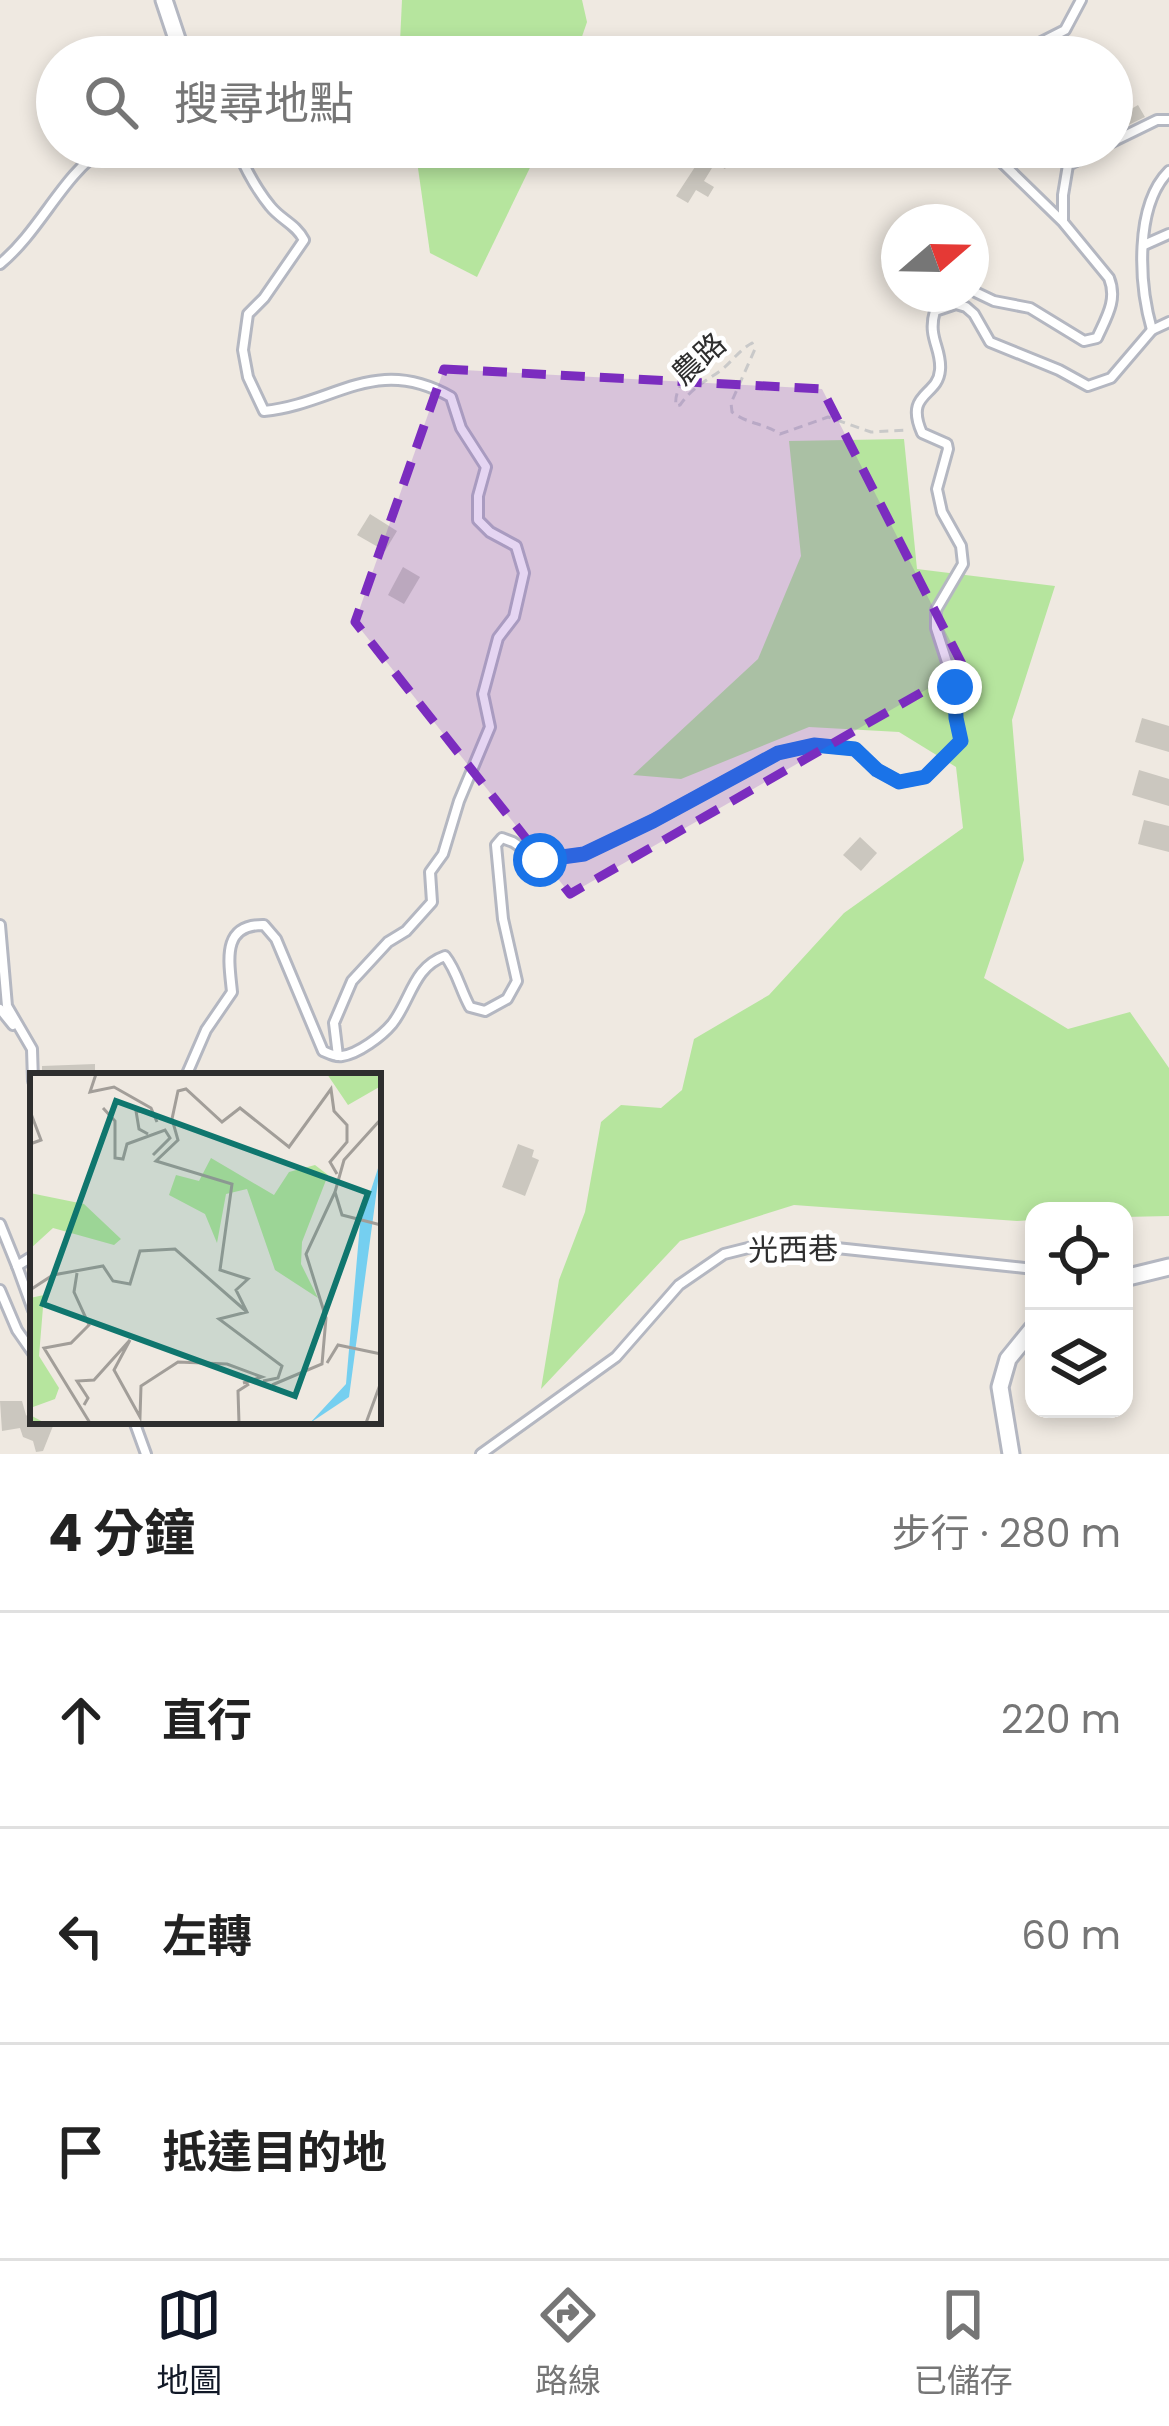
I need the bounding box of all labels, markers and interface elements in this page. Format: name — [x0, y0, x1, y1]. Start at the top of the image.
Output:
search box — [36, 36, 1133, 168]
icon: search — [78, 69, 144, 135]
text: 搜尋地點 — [174, 72, 354, 135]
north arrow — [881, 204, 989, 312]
street label: 農路 — [662, 323, 735, 395]
route end — [928, 660, 982, 714]
route start — [513, 833, 567, 887]
inset map — [30, 1073, 381, 1424]
map controls — [1025, 1202, 1133, 1418]
button: locate — [1025, 1202, 1133, 1310]
street label: 光西巷 — [748, 1227, 838, 1272]
button: layers — [1025, 1310, 1133, 1418]
text: 4 分鐘 — [48, 1497, 195, 1569]
text: 步行 · 280 m — [892, 1506, 1121, 1561]
icon: ahead — [48, 1687, 114, 1753]
text: 直行 — [162, 1689, 252, 1752]
text: 220 m — [1001, 1692, 1121, 1747]
icon: left — [48, 1903, 114, 1969]
text: 左轉 — [162, 1905, 252, 1968]
text: 60 m — [1021, 1908, 1121, 1963]
icon: arrive — [48, 2119, 114, 2185]
text: 抵達目的地 — [162, 2121, 387, 2184]
tab: 地圖 — [156, 2282, 222, 2406]
tab: 路線 — [535, 2282, 601, 2406]
tab: 已儲存 — [914, 2282, 1013, 2406]

